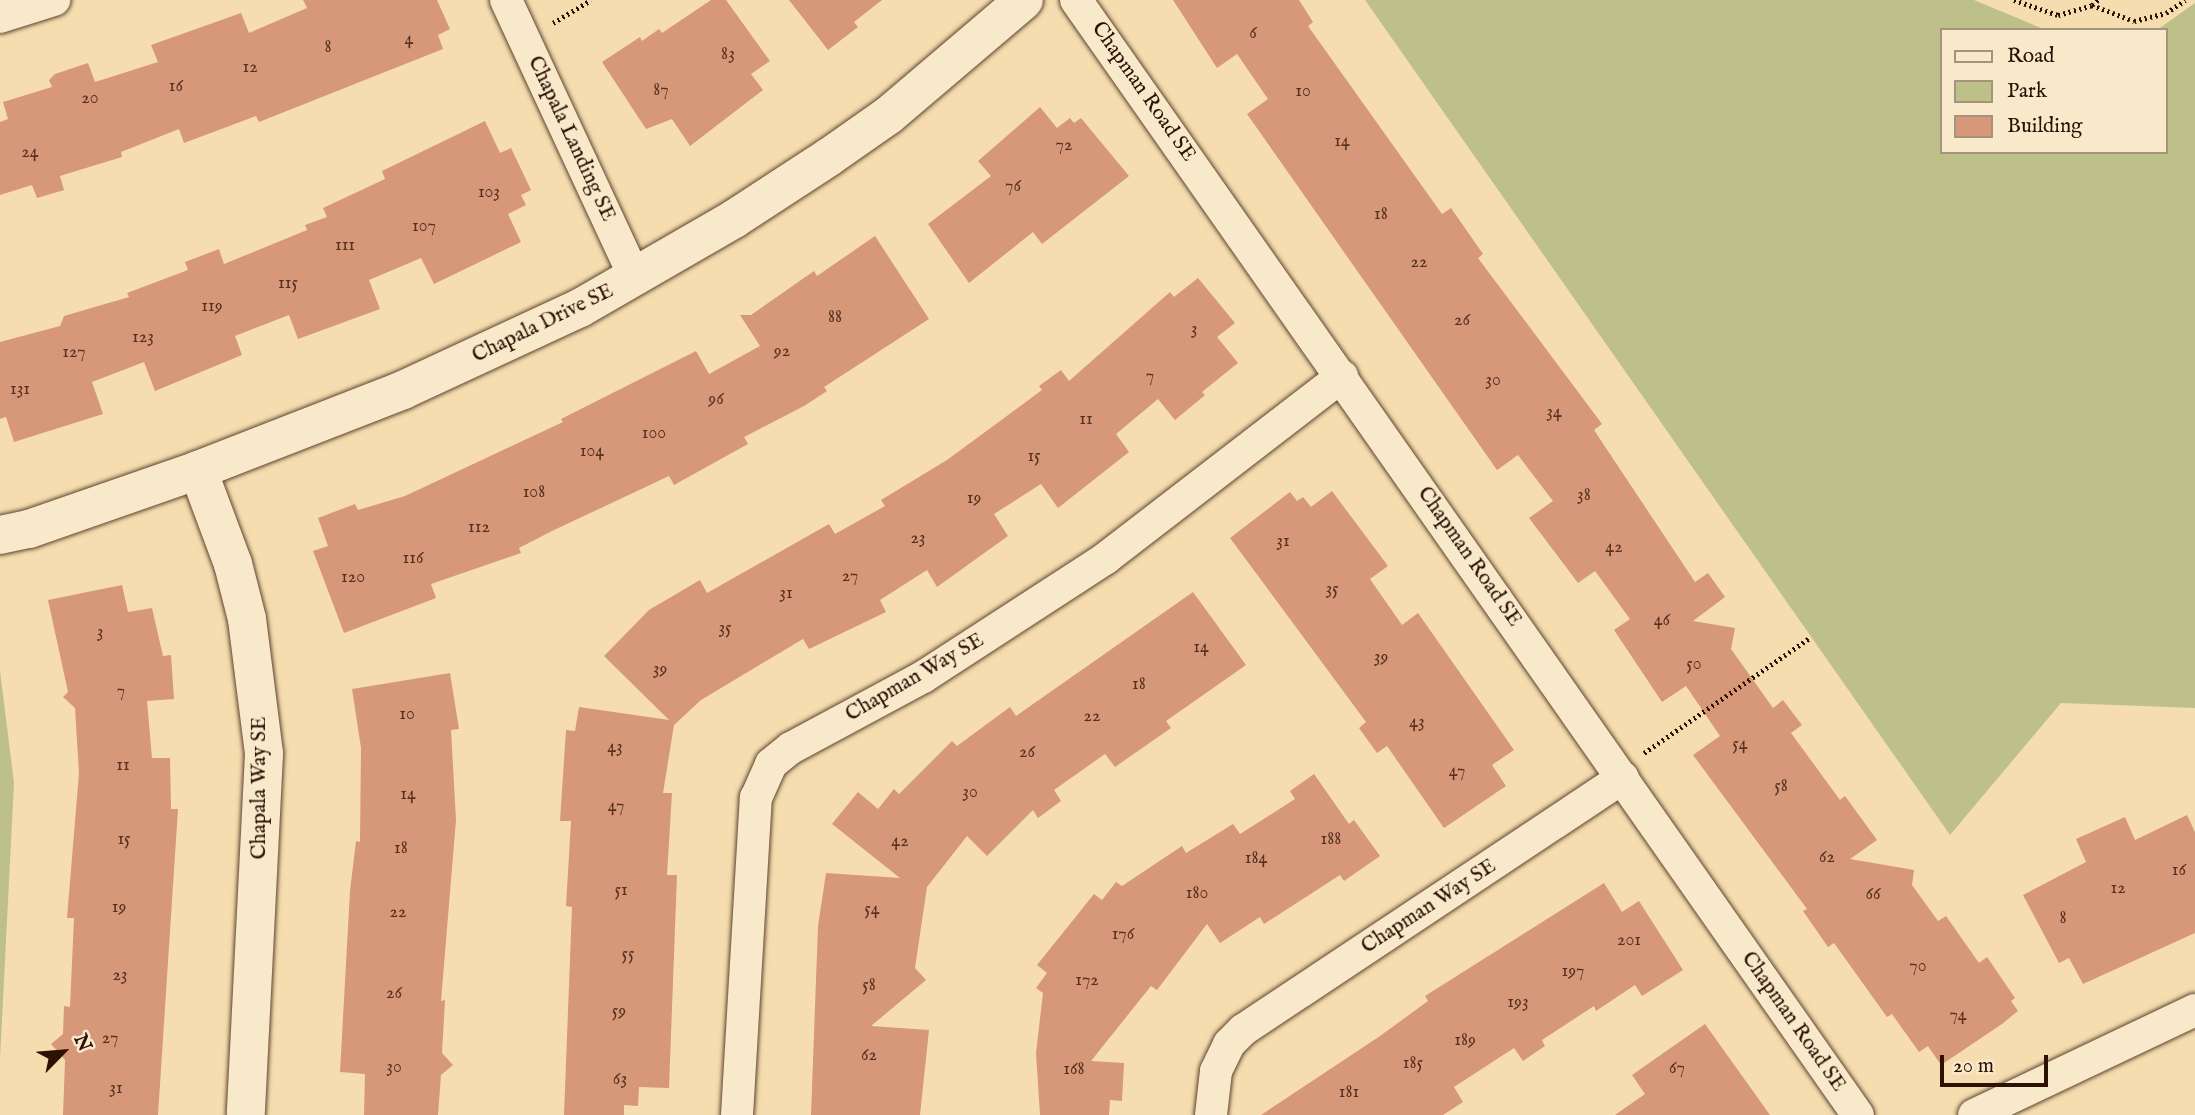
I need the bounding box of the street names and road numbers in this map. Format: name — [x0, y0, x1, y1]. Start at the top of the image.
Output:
street label: Chapman Road SE — [1085, 17, 1201, 167]
street label: Chapala Landing SE — [522, 52, 620, 226]
street label: Chapala Drive SE — [468, 279, 618, 369]
street label: Chapman Road SE — [1411, 482, 1527, 632]
street label: Chapman Way SE — [841, 628, 989, 728]
street label: Chapala Way SE — [247, 717, 273, 859]
street label: Chapman Way SE — [1357, 854, 1501, 960]
street label: Chapman Road SE — [1735, 947, 1851, 1097]

